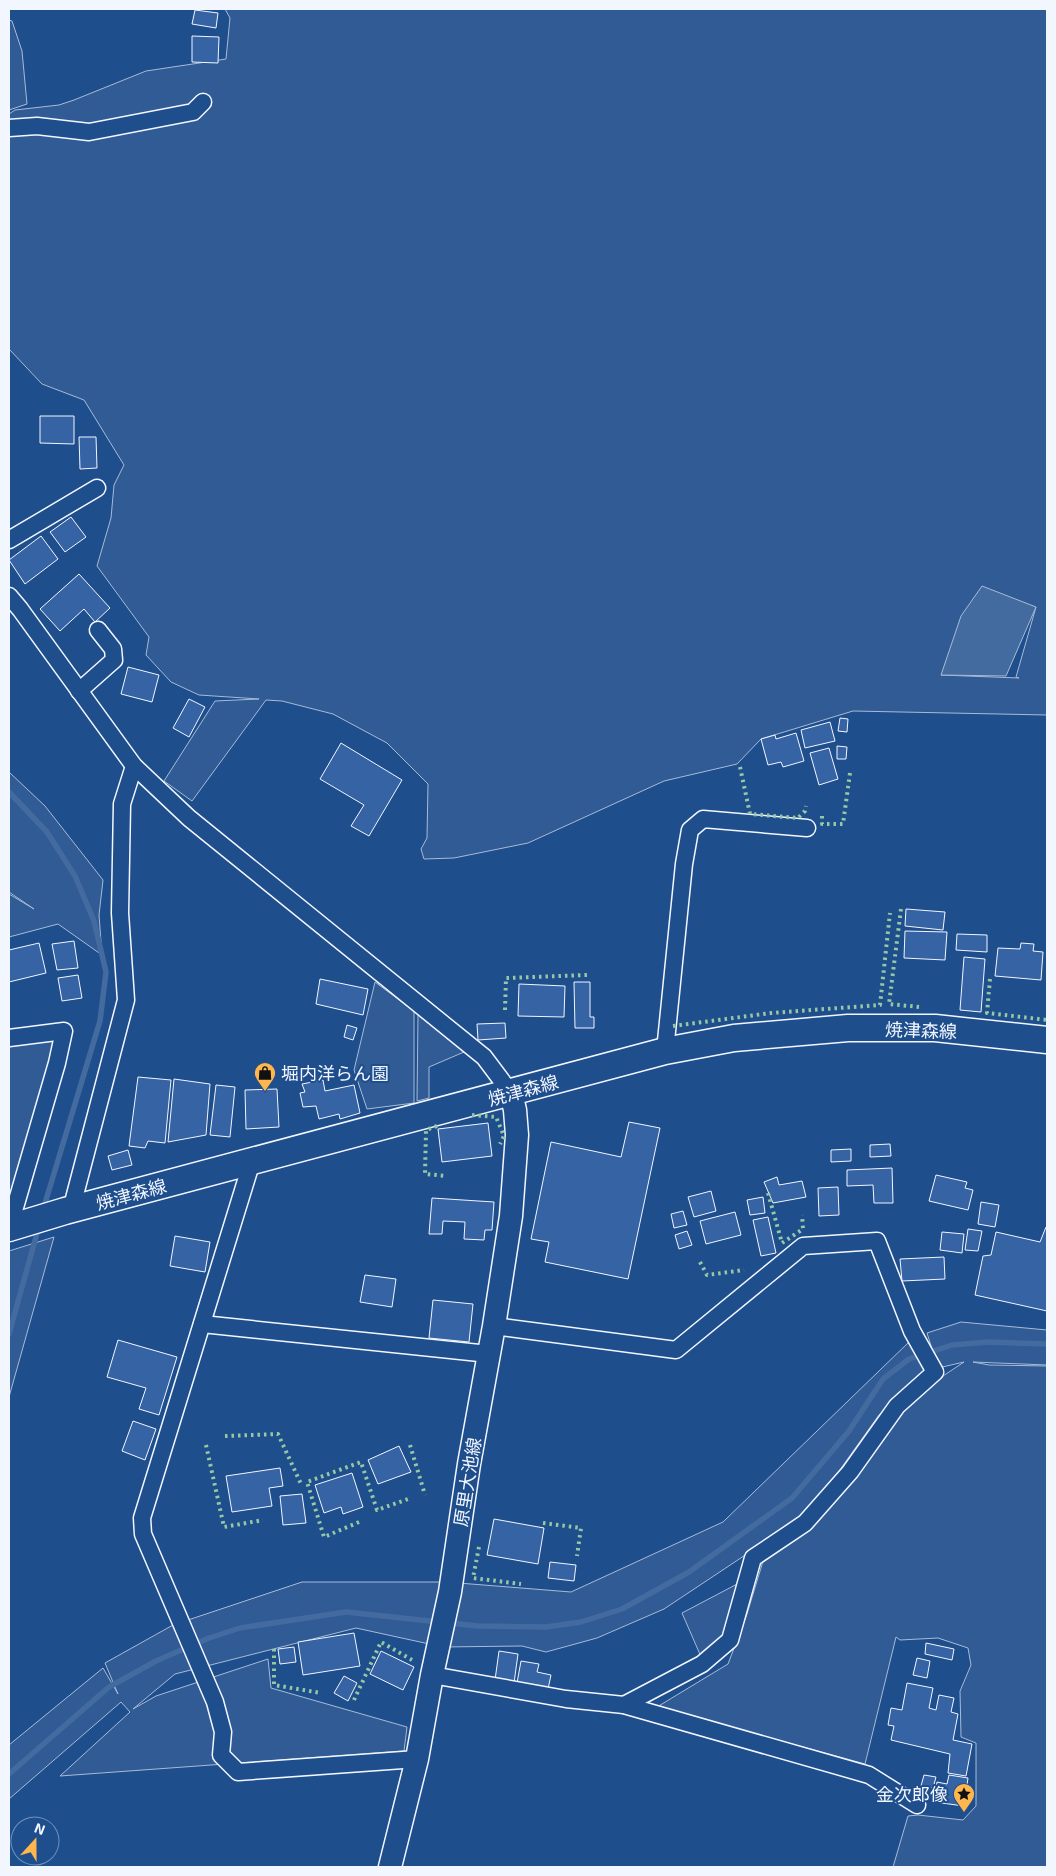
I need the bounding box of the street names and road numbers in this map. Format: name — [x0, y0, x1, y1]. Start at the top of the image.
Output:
street label: 焼津森線 — [885, 1018, 957, 1042]
street label: 焼津森線 — [485, 1070, 561, 1110]
street label: 焼津森線 — [93, 1174, 169, 1214]
street label: 原里大池線 — [449, 1436, 485, 1528]

